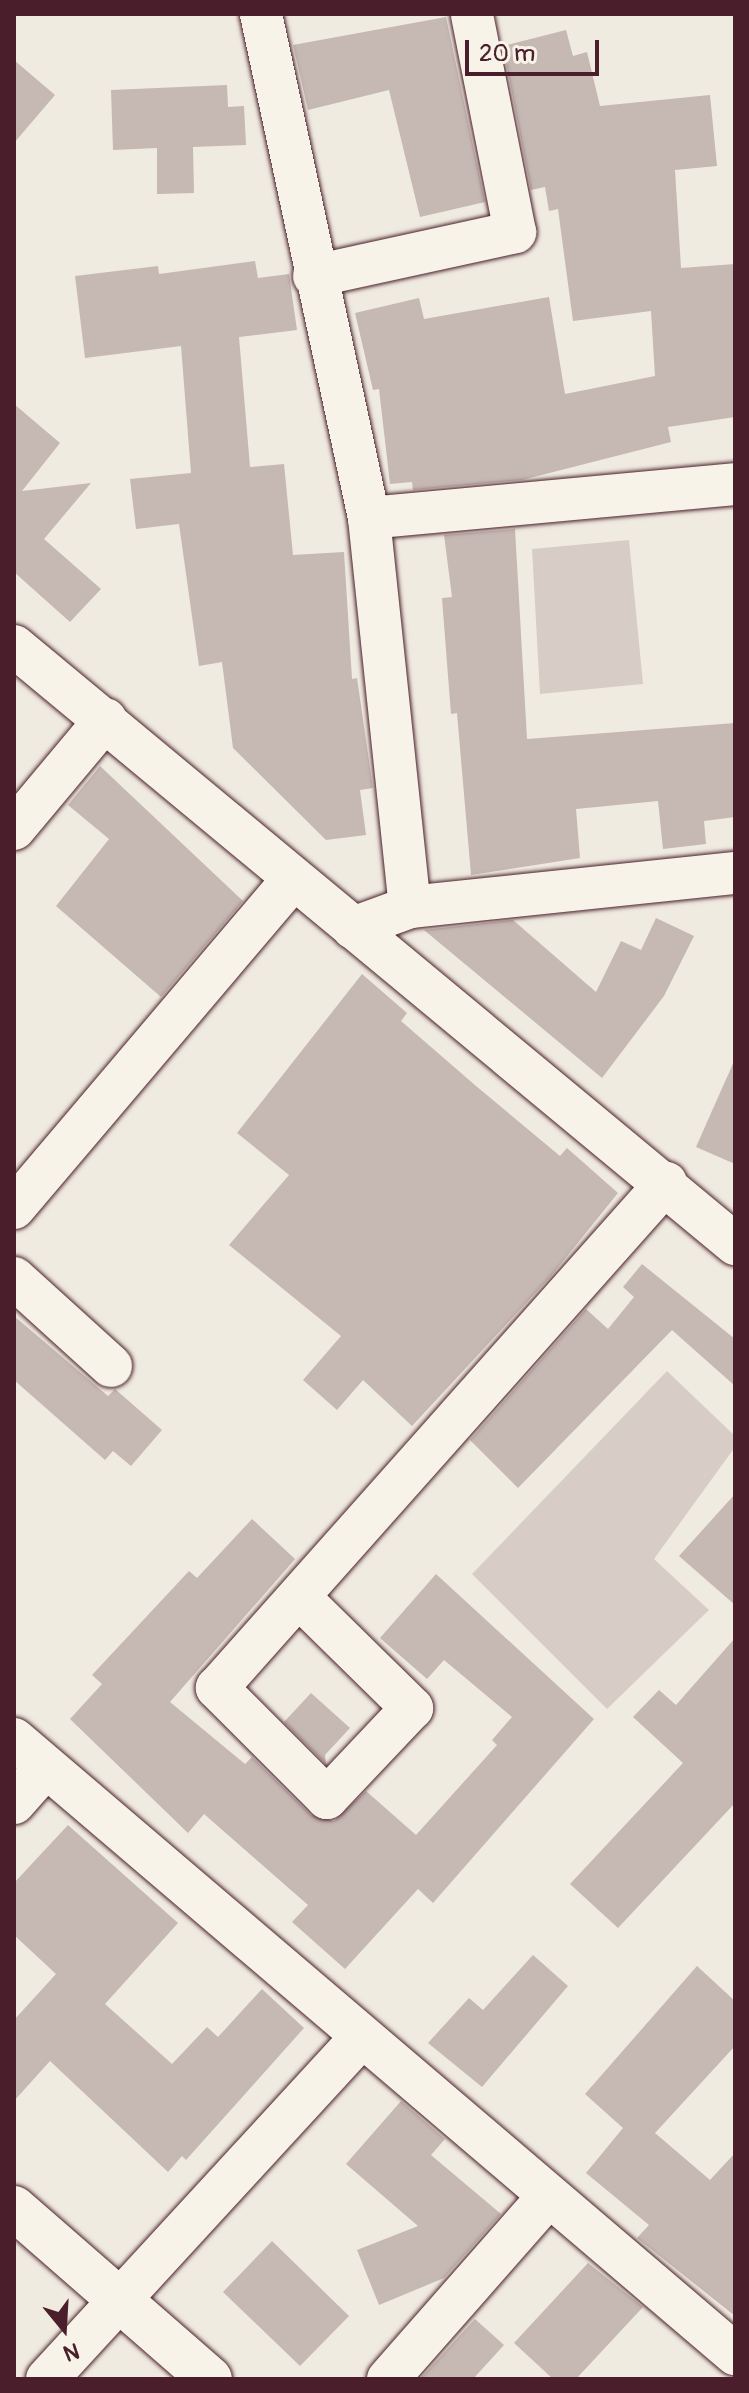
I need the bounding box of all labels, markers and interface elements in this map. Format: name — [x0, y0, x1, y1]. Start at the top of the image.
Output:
scale bar — [469, 24, 603, 74]
text: 20 m — [479, 39, 535, 68]
north arrow — [24, 2289, 104, 2369]
text: N — [60, 2336, 83, 2367]

